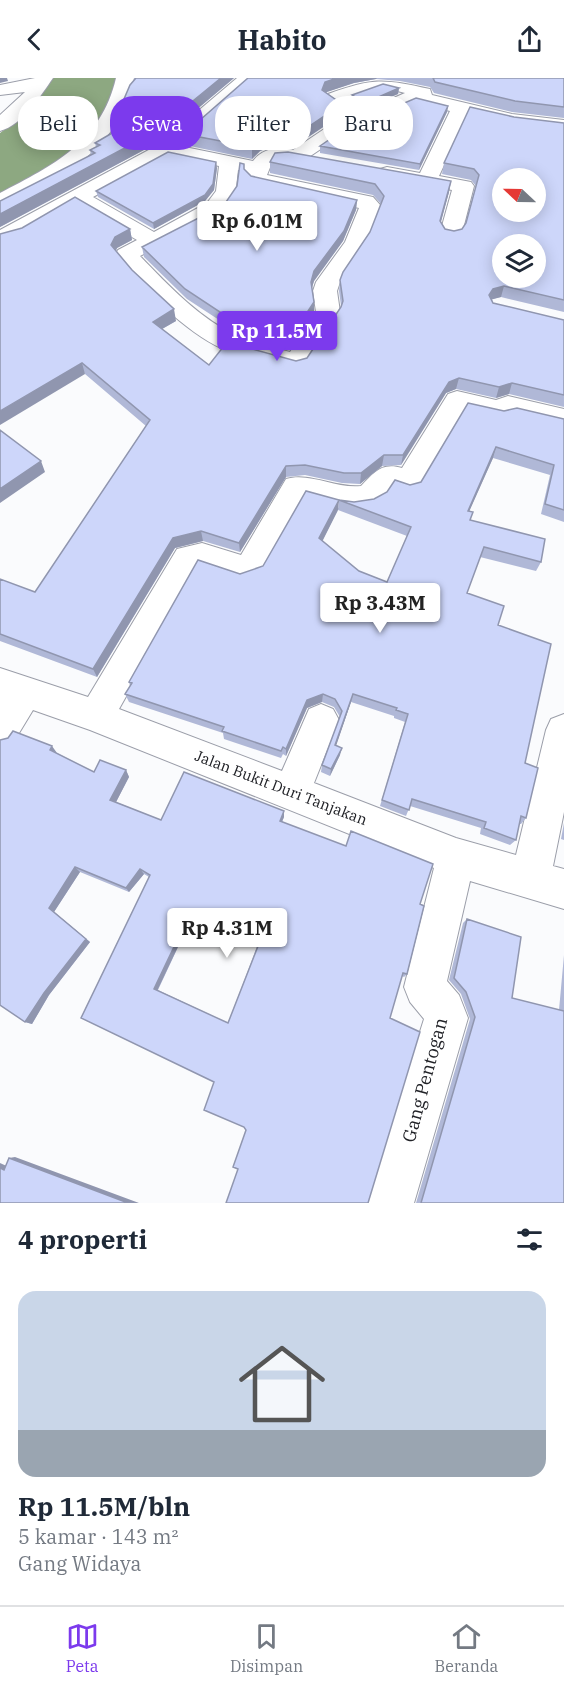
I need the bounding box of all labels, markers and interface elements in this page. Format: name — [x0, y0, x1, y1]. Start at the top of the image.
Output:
text: Habito — [237, 22, 327, 57]
icon: back — [18, 23, 51, 56]
icon: share — [513, 23, 546, 56]
chip: Beli — [18, 96, 98, 150]
chip: Sewa — [110, 96, 203, 150]
chip: Filter — [215, 96, 311, 150]
chip: Baru — [323, 96, 413, 150]
north arrow — [492, 168, 546, 222]
map controls — [492, 168, 546, 288]
pin: Rp 6.01M — [195, 201, 319, 252]
text: Rp 6.01M — [211, 207, 303, 234]
button: layers — [492, 234, 546, 288]
pin: Rp 11.5M — [215, 311, 339, 362]
text: Rp 11.5M — [231, 317, 323, 344]
pin: Rp 3.43M — [318, 583, 442, 634]
text: Rp 3.43M — [334, 589, 426, 616]
street label: Jalan Bukit Duri Tanjakan — [192, 746, 370, 829]
pin: Rp 4.31M — [165, 908, 289, 959]
text: Rp 4.31M — [181, 914, 273, 941]
street label: Gang Pentogan — [397, 1015, 452, 1145]
text: 4 properti — [18, 1222, 147, 1256]
icon: filters — [513, 1223, 546, 1256]
icon: home — [228, 1330, 336, 1438]
text: Rp 11.5M/bln — [18, 1489, 190, 1523]
text: 5 kamar · 143 m² — [18, 1523, 178, 1550]
text: Gang Widaya — [18, 1550, 141, 1577]
tab: Peta — [66, 1620, 99, 1676]
tab: Disimpan — [230, 1620, 303, 1676]
tab: Beranda — [435, 1620, 498, 1676]

